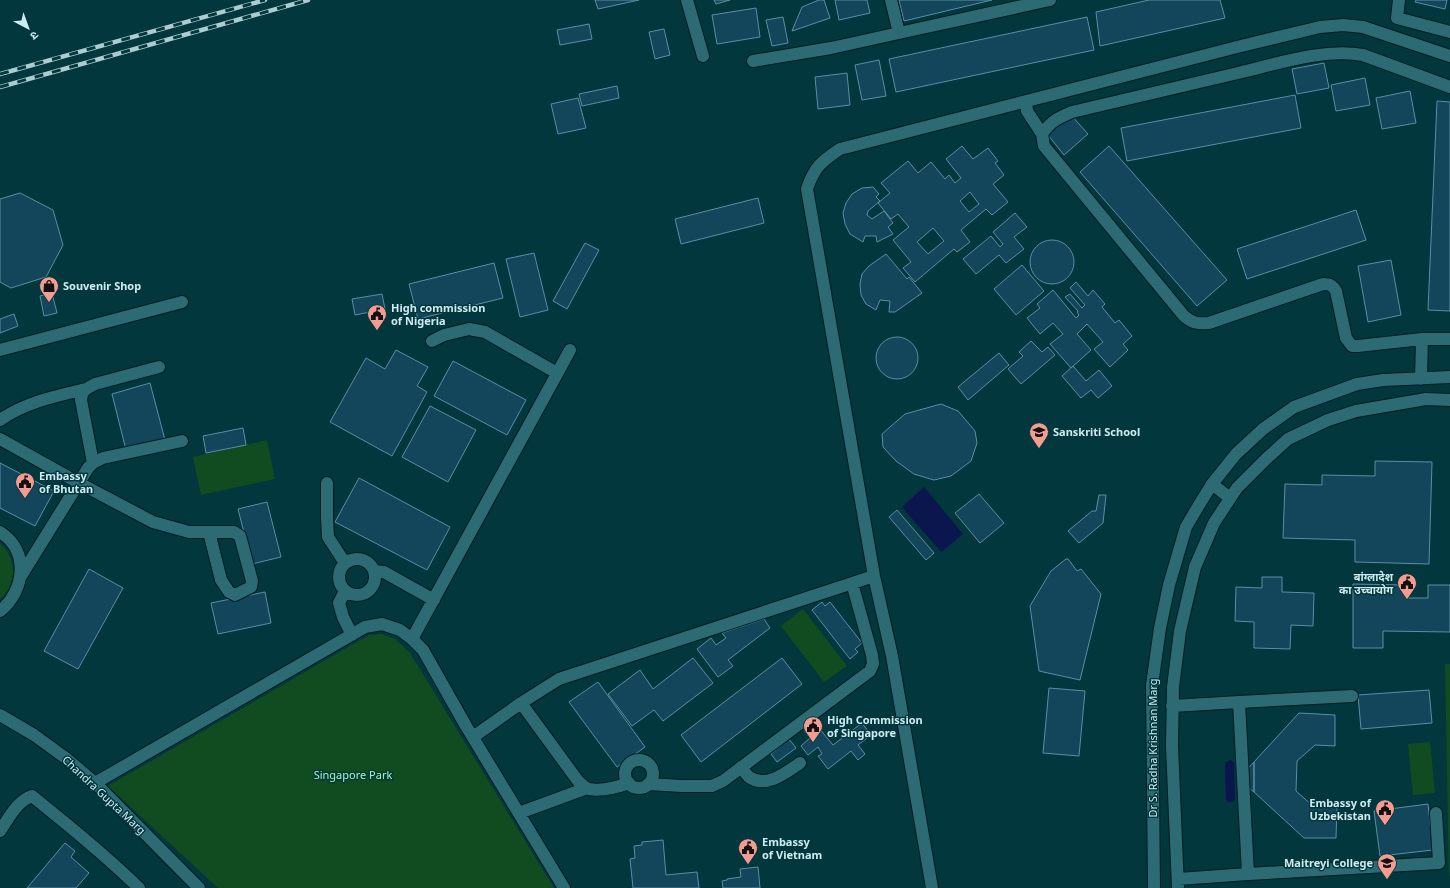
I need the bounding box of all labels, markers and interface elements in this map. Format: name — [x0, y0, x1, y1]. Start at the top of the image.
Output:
north arrow — [8, 8, 48, 48]
text: उ — [27, 28, 42, 44]
shop icon: Souvenir Shop — [38, 275, 60, 303]
place label: Souvenir Shop — [63, 278, 141, 293]
place label: High commission of Nigeria — [391, 300, 485, 328]
public building icon: High commission of Nigeria — [366, 303, 388, 331]
school or university icon: Sanskriti School — [1028, 421, 1050, 449]
place label: Sanskriti School — [1053, 424, 1140, 439]
place label: Embassy of Bhutan — [39, 468, 93, 496]
public building icon: Embassy of Bhutan — [14, 471, 36, 499]
place label: बांग्लादेश का उच्चायोग — [1339, 569, 1394, 597]
public building icon: बांग्लादेश का उच्चायोग — [1396, 572, 1418, 600]
street label: Dr S. Radha Krishnan Marg — [1145, 678, 1160, 818]
place label: High Commission of Singapore — [827, 712, 923, 740]
public building icon: High Commission of Singapore — [802, 715, 824, 743]
street label: Chandra Gupta Marg — [59, 752, 149, 837]
park label: Singapore Park — [314, 767, 392, 782]
place label: Embassy of Uzbekistan — [1309, 795, 1372, 823]
public building icon: Embassy of Uzbekistan — [1374, 798, 1396, 826]
place label: Embassy of Vietnam — [762, 834, 822, 862]
public building icon: Embassy of Vietnam — [737, 837, 759, 865]
school or university icon: Maitreyi College — [1376, 852, 1398, 880]
place label: Maitreyi College — [1284, 855, 1373, 870]

